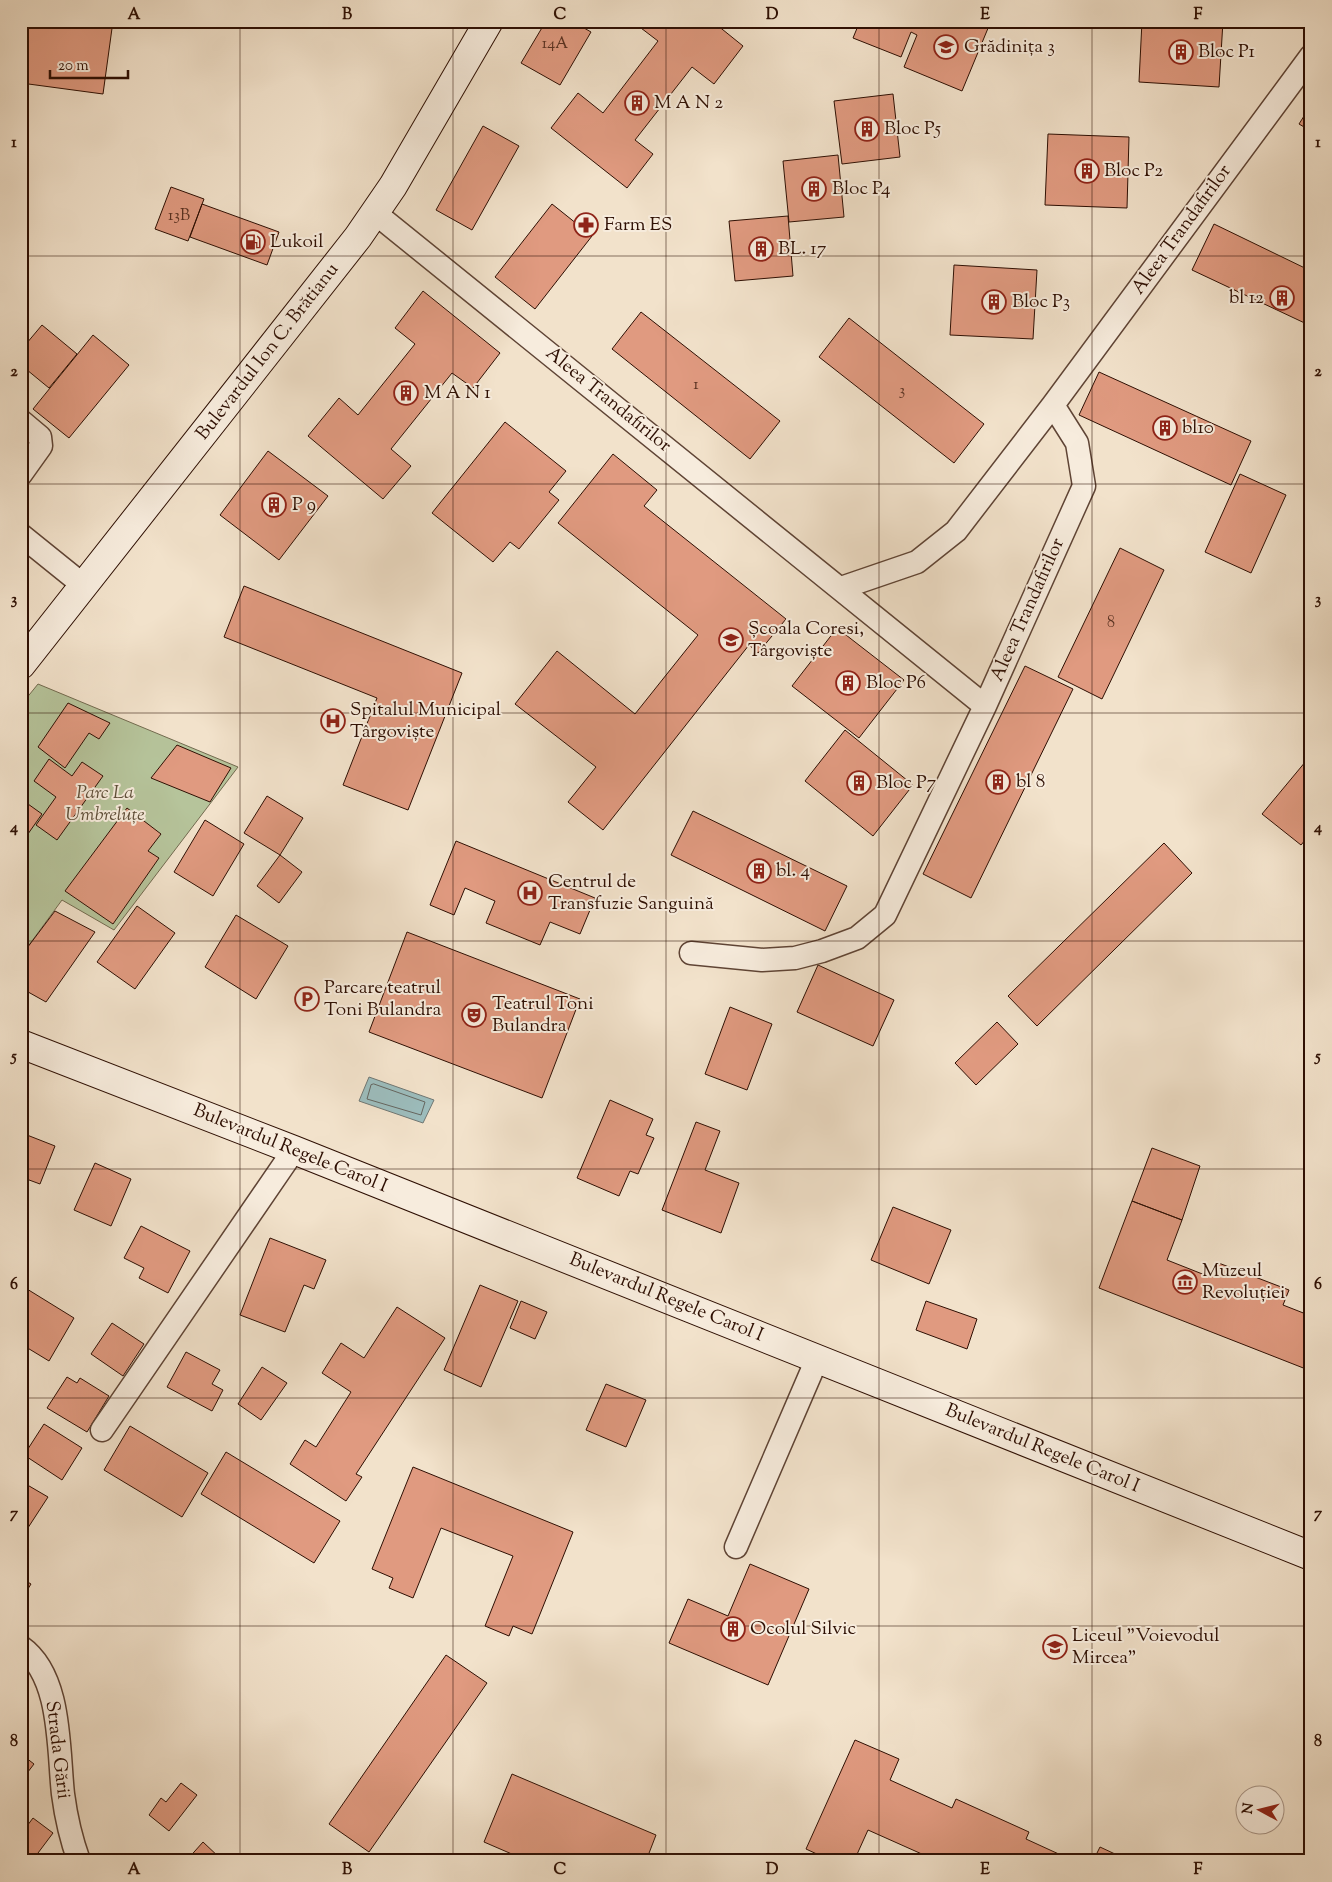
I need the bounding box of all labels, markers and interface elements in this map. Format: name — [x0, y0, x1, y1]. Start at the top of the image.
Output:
text: A — [128, 4, 141, 27]
text: B — [342, 4, 352, 27]
text: C — [554, 4, 567, 27]
text: D — [766, 4, 779, 27]
text: E — [980, 4, 990, 27]
text: F — [1194, 4, 1203, 27]
house number: 14A — [542, 33, 568, 56]
school or university icon: Grădinița 3 — [933, 34, 959, 60]
place label: Grădinița 3 — [964, 34, 1055, 61]
building icon: Bloc P1 — [1168, 39, 1194, 65]
place label: Bloc P1 — [1198, 39, 1255, 66]
scale bar — [50, 48, 128, 80]
text: 20 m — [58, 56, 89, 77]
building icon: M A N 2 — [624, 90, 650, 116]
place label: M A N 2 — [654, 90, 723, 117]
building icon: Bloc P5 — [854, 116, 880, 142]
place label: Bloc P5 — [884, 116, 941, 143]
text: 1 — [11, 132, 17, 155]
text: 1 — [1315, 132, 1321, 155]
building icon: Bloc P2 — [1074, 158, 1100, 184]
place label: Bloc P2 — [1104, 158, 1163, 185]
street label: Aleea Trandafirilor — [1126, 160, 1238, 300]
building icon: Bloc P4 — [801, 176, 827, 202]
place label: Bloc P4 — [832, 176, 891, 203]
house number: 13B — [168, 205, 190, 228]
pharmacy icon: Farm ES — [573, 212, 599, 238]
place label: Farm ES — [604, 212, 672, 239]
fuel station icon: Lukoil — [240, 229, 266, 255]
place label: Lukoil — [270, 229, 324, 256]
building icon: BL. 17 — [748, 236, 774, 262]
place label: BL. 17 — [778, 236, 827, 263]
street label: Bulevardul Ion C. Brătianu — [190, 258, 346, 446]
place label: bl 12 — [1229, 285, 1264, 312]
building icon: bl 12 — [1269, 285, 1295, 311]
building icon: Bloc P3 — [981, 289, 1007, 315]
place label: Bloc P3 — [1012, 289, 1070, 316]
street label: Aleea Trandafirilor — [539, 341, 677, 459]
text: 2 — [10, 361, 18, 384]
text: 2 — [1314, 361, 1322, 384]
house number: 1 — [693, 374, 699, 397]
building icon: M A N 1 — [393, 380, 419, 406]
place label: M A N 1 — [424, 380, 491, 407]
house number: 3 — [899, 380, 905, 403]
building icon: bl10 — [1152, 415, 1178, 441]
place label: bl10 — [1182, 415, 1214, 442]
building icon: P 9 — [261, 492, 287, 518]
place label: P 9 — [292, 492, 316, 519]
street label: Aleea Trandafirilor — [984, 534, 1072, 686]
text: 3 — [11, 589, 18, 612]
text: 3 — [1315, 589, 1322, 612]
house number: 8 — [1107, 612, 1115, 635]
place label: Școala Coresi, Târgoviște — [748, 616, 864, 665]
school or university icon: Școala Coresi, Târgoviște — [718, 627, 744, 653]
building icon: Bloc P6 — [835, 670, 861, 696]
place label: Bloc P6 — [866, 670, 926, 697]
place label: Spitalul Municipal Târgoviște — [350, 697, 501, 746]
hospital icon: Spitalul Municipal Târgoviște — [320, 708, 346, 734]
building icon: bl 8 — [985, 769, 1011, 795]
place label: bl 8 — [1016, 769, 1045, 796]
building icon: Bloc P7 — [846, 770, 872, 796]
place label: Bloc P7 — [876, 770, 936, 797]
park label: Parc La Umbreluțe — [65, 780, 145, 829]
text: 4 — [9, 817, 18, 840]
text: 4 — [1313, 817, 1322, 840]
building icon: bl. 4 — [746, 858, 772, 884]
place label: bl. 4 — [776, 858, 810, 885]
place label: Centrul de Transfuzie Sanguină — [548, 869, 714, 918]
hospital icon: Centrul de Transfuzie Sanguină — [517, 880, 543, 906]
place label: Parcare teatrul Toni Bulandra — [324, 975, 441, 1024]
parking icon: Parcare teatrul Toni Bulandra — [294, 986, 320, 1012]
place label: Teatrul Toni Bulandra — [492, 991, 594, 1040]
theatre icon: Teatrul Toni Bulandra — [461, 1002, 487, 1028]
text: 5 — [9, 1046, 17, 1069]
text: 5 — [1313, 1046, 1321, 1069]
street label: Bulevardul Regele Carol I — [189, 1098, 391, 1200]
street label: Bulevardul Regele Carol I — [565, 1247, 767, 1349]
place label: Muzeul Revoluției — [1202, 1258, 1285, 1307]
museum icon: Muzeul Revoluției — [1172, 1269, 1198, 1295]
text: 6 — [10, 1274, 18, 1297]
text: 6 — [1314, 1274, 1322, 1297]
street label: Bulevardul Regele Carol I — [941, 1398, 1143, 1500]
text: 7 — [10, 1503, 19, 1526]
text: 7 — [1314, 1503, 1323, 1526]
building icon: Ocolul Silvic — [720, 1616, 746, 1642]
place label: Ocolul Silvic — [750, 1616, 857, 1643]
place label: Liceul "Voievodul Mircea" — [1072, 1623, 1220, 1672]
school or university icon: Liceul "Voievodul Mircea" — [1042, 1634, 1068, 1660]
street label: Strada Gării — [38, 1699, 76, 1801]
text: 8 — [10, 1731, 18, 1754]
text: 8 — [1314, 1731, 1322, 1754]
north arrow — [1234, 1784, 1284, 1834]
text: N — [1238, 1802, 1260, 1815]
text: A — [128, 1859, 141, 1882]
text: B — [342, 1859, 352, 1882]
text: C — [554, 1859, 567, 1882]
text: D — [766, 1859, 779, 1882]
text: E — [980, 1859, 990, 1882]
text: F — [1194, 1859, 1203, 1882]

